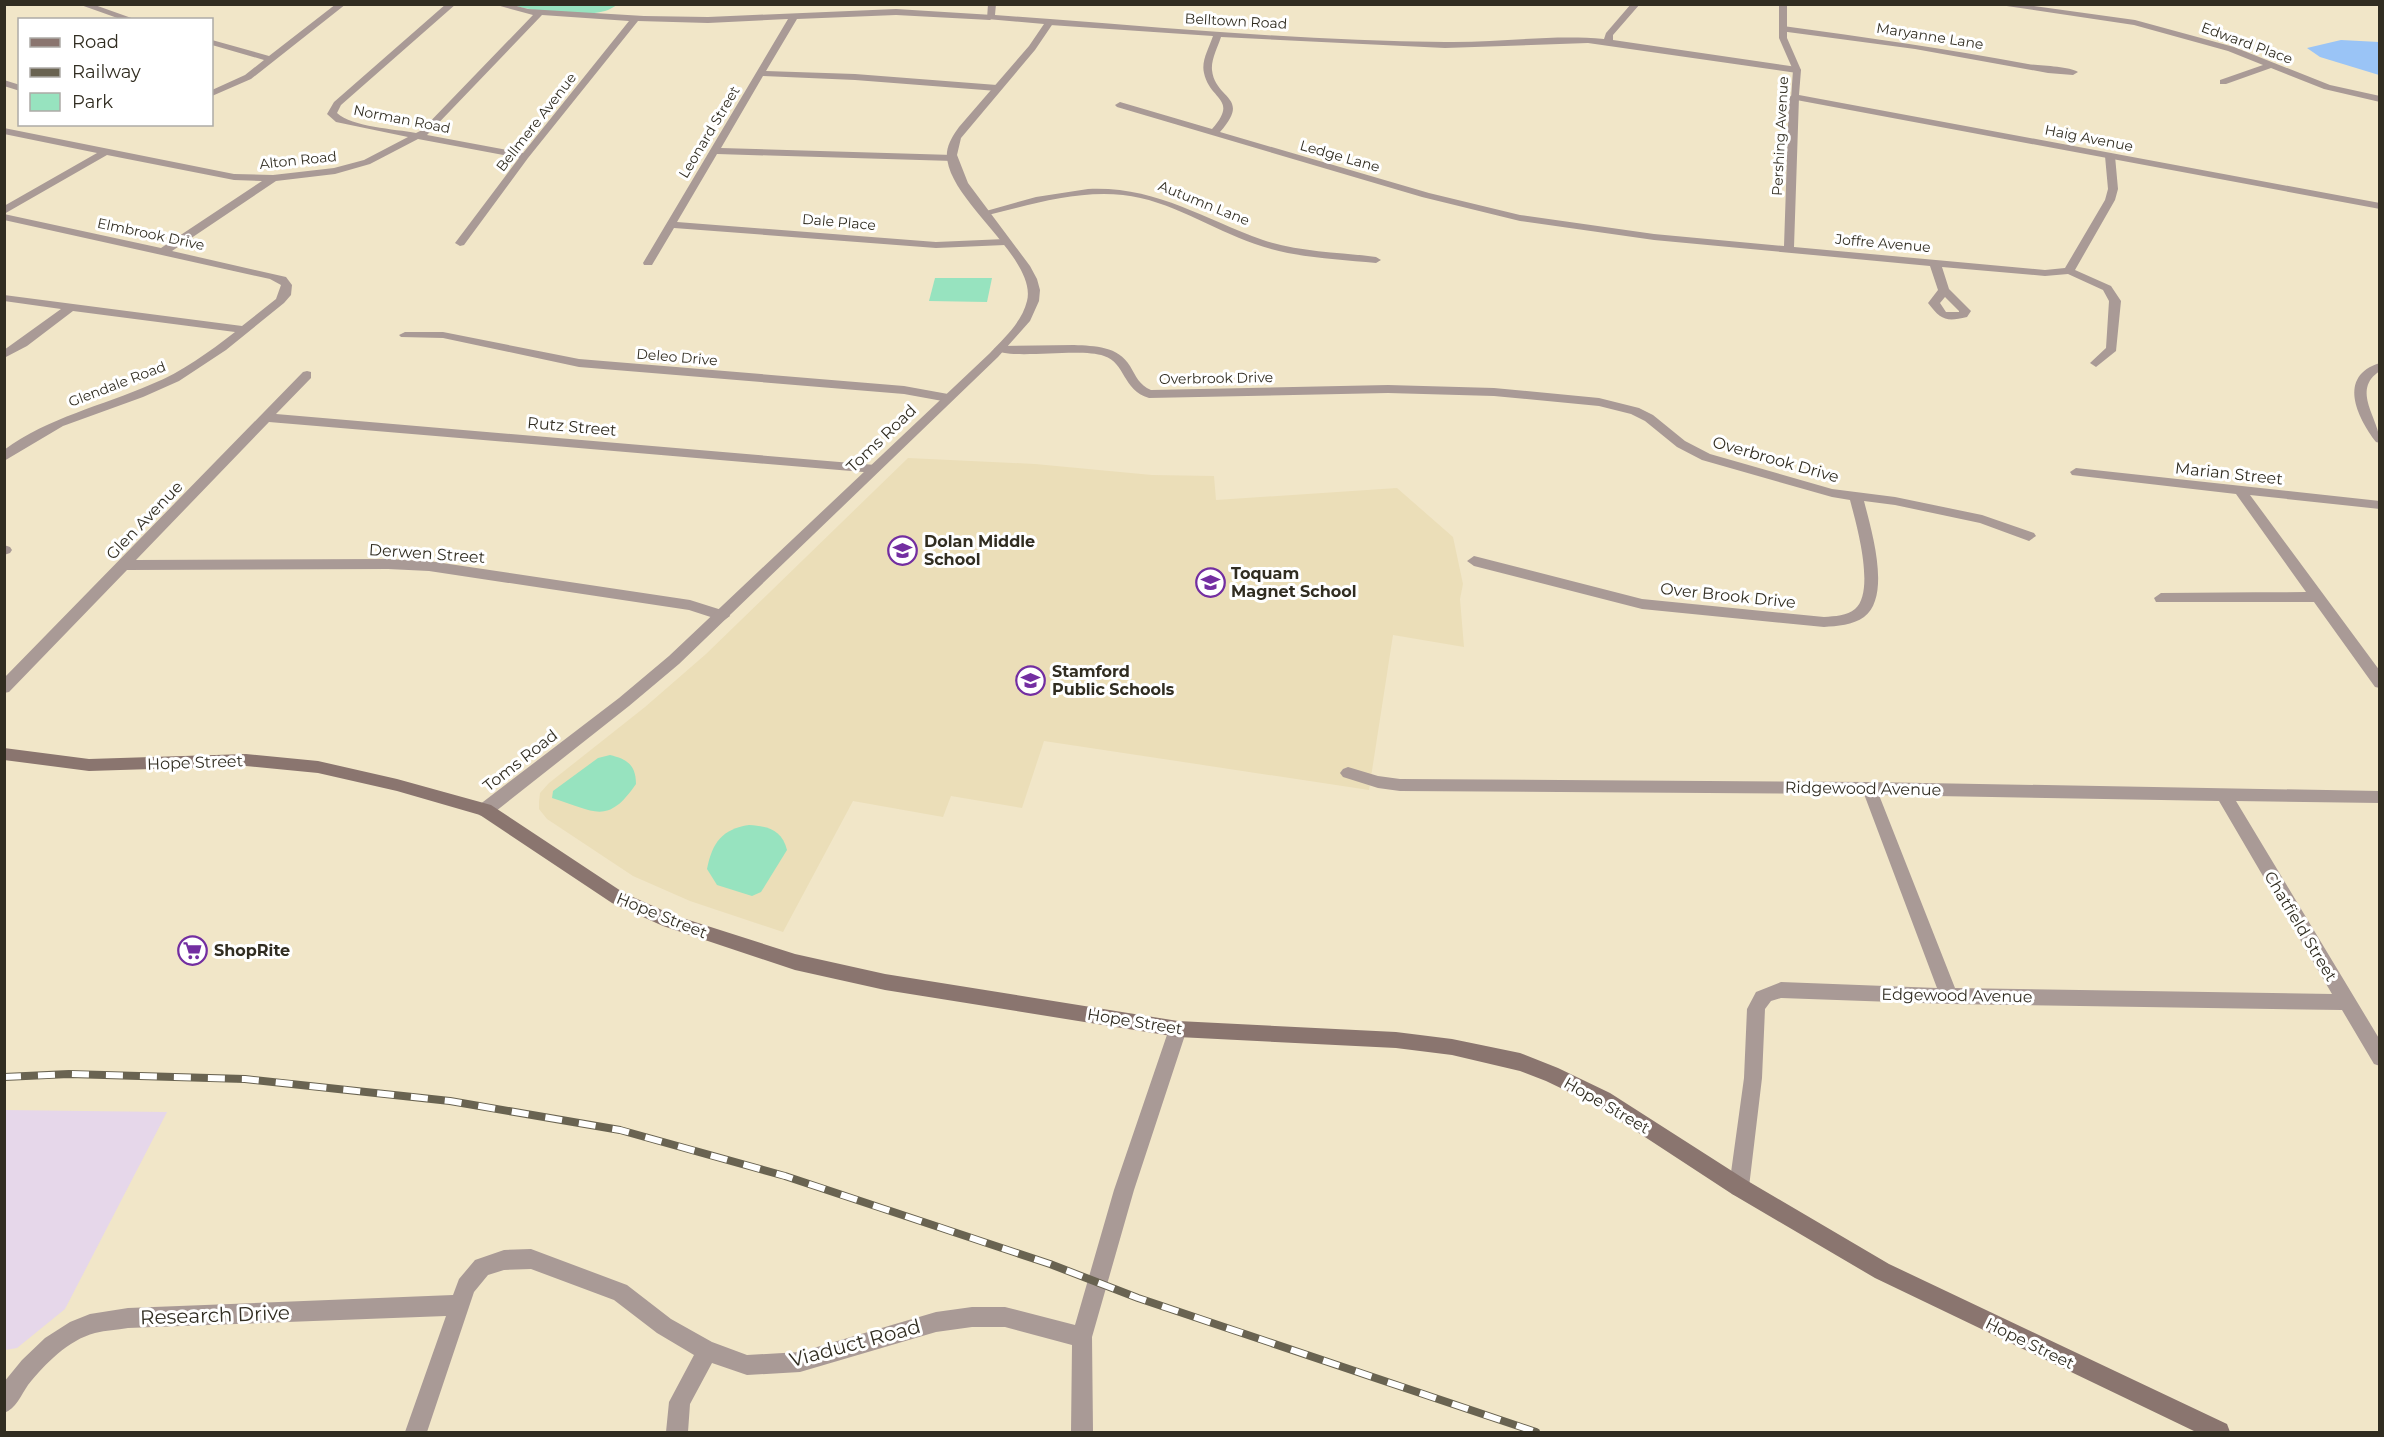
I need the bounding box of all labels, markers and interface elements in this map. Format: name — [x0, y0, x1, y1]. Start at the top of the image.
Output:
street label: Belltown Road — [1184, 9, 1288, 33]
legend — [18, 18, 213, 126]
street label: Edward Place — [2199, 18, 2295, 68]
street label: Maryanne Lane — [1875, 19, 1985, 53]
text: Road — [72, 31, 119, 53]
text: Railway — [72, 61, 141, 83]
street label: Bellmere Avenue — [492, 69, 580, 175]
street label: Pershing Avenue — [1768, 76, 1792, 196]
street label: Leonard Street — [674, 83, 744, 181]
text: Park — [72, 91, 113, 113]
street label: Norman Road — [352, 101, 452, 137]
street label: Haig Avenue — [2043, 121, 2135, 155]
street label: Ledge Lane — [1298, 136, 1382, 176]
street label: Alton Road — [258, 147, 338, 173]
street label: Autumn Lane — [1156, 177, 1252, 229]
street label: Dale Place — [801, 210, 877, 234]
street label: Elmbrook Drive — [96, 214, 206, 254]
street label: Joffre Avenue — [1834, 230, 1931, 256]
street label: Deleo Drive — [636, 344, 718, 370]
street label: Glendale Road — [66, 357, 168, 411]
street label: Overbrook Drive — [1159, 368, 1273, 388]
street label: Toms Road — [843, 401, 920, 476]
street label: Rutz Street — [527, 413, 618, 440]
street label: Overbrook Drive — [1710, 432, 1841, 487]
street label: Marian Street — [2174, 458, 2284, 489]
street label: Glen Avenue — [102, 477, 187, 564]
place label: Dolan Middle School — [924, 532, 1035, 569]
school or university icon: Dolan Middle School — [887, 534, 919, 566]
street label: Derwen Street — [368, 540, 486, 567]
place label: Toquam Magnet School — [1231, 564, 1357, 601]
school or university icon: Toquam Magnet School — [1194, 566, 1226, 598]
street label: Over Brook Drive — [1659, 579, 1797, 612]
place label: Stamford Public Schools — [1052, 662, 1175, 699]
school or university icon: Stamford Public Schools — [1015, 664, 1047, 696]
street label: Toms Road — [479, 725, 561, 795]
street label: Hope Street — [147, 751, 244, 774]
street label: Ridgewood Avenue — [1785, 778, 1941, 799]
street label: Chatfield Street — [2260, 868, 2341, 985]
street label: Hope Street — [614, 889, 710, 942]
supermarket icon: ShopRite — [177, 934, 209, 966]
place label: ShopRite — [214, 941, 290, 960]
street label: Edgewood Avenue — [1881, 985, 2033, 1006]
street label: Hope Street — [1086, 1005, 1184, 1038]
street label: Hope Street — [1560, 1073, 1654, 1138]
street label: Research Drive — [140, 1300, 290, 1330]
street label: Viaduct Road — [787, 1314, 923, 1372]
street label: Hope Street — [1982, 1314, 2078, 1373]

